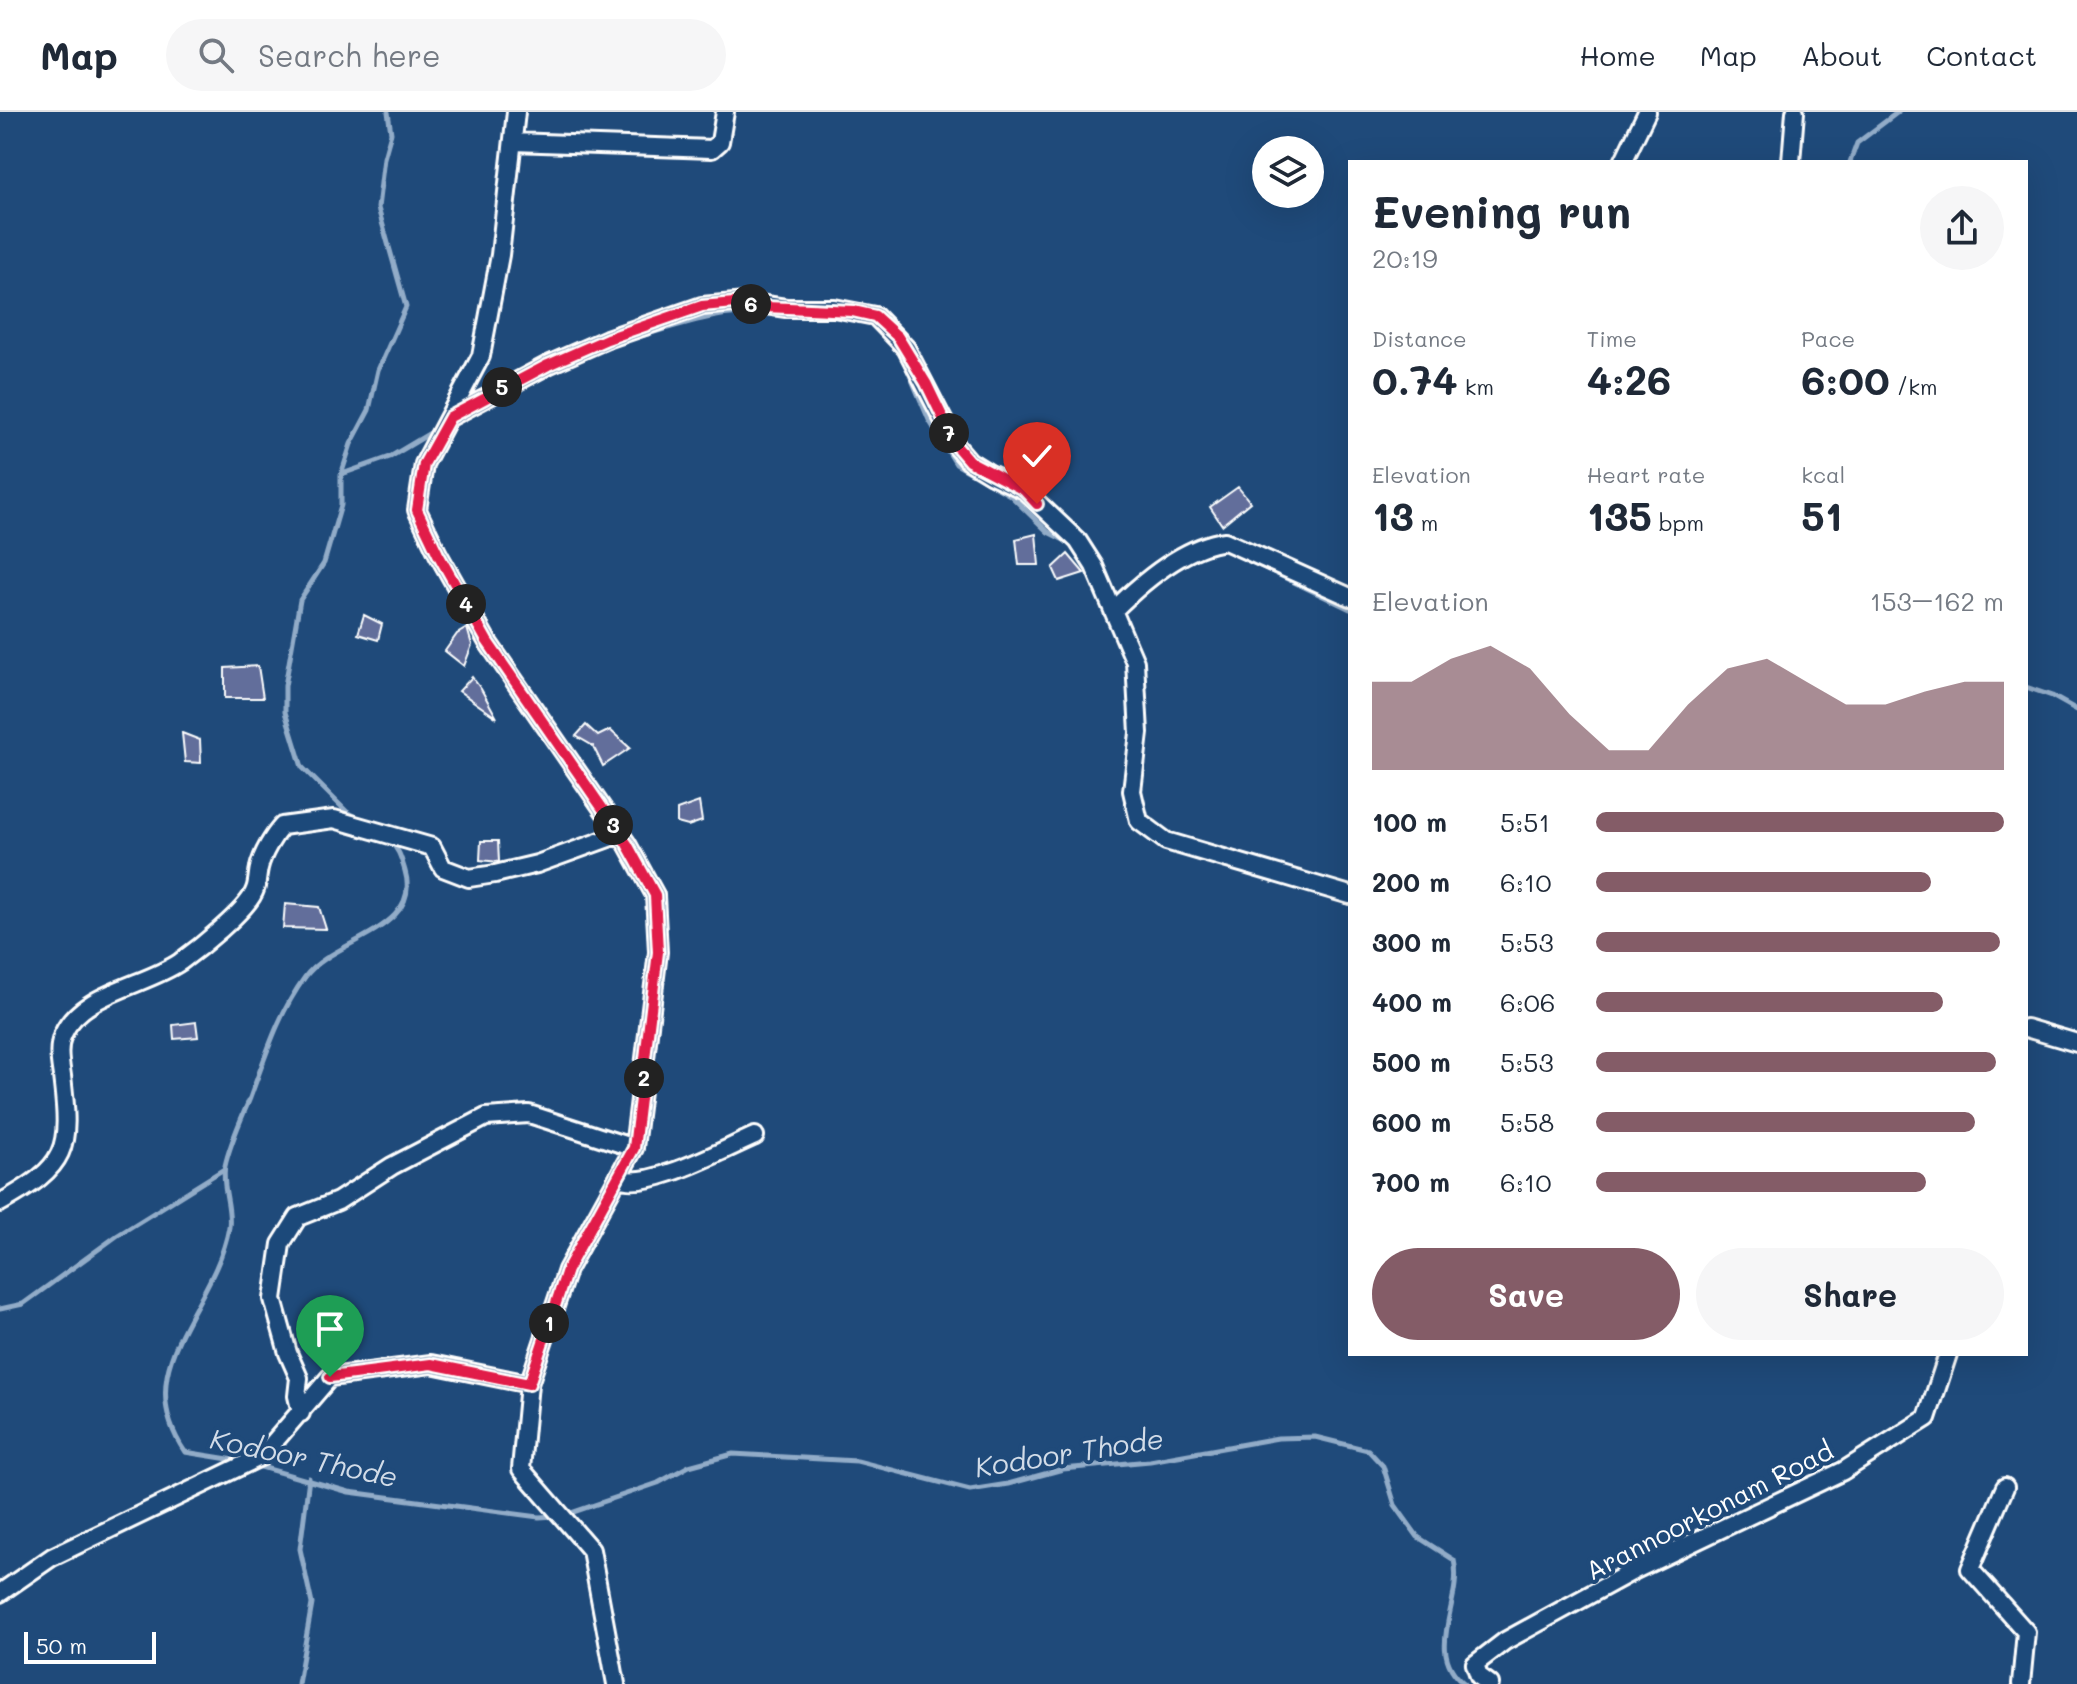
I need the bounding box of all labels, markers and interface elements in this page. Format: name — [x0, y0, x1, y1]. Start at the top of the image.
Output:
search box — [166, 19, 726, 91]
text: Map — [40, 30, 118, 80]
icon: search — [194, 33, 238, 77]
text: Search here — [258, 35, 441, 75]
text: Home — [1580, 37, 1656, 73]
text: Map — [1700, 37, 1757, 73]
text: About — [1801, 37, 1882, 73]
text: Contact — [1926, 37, 2037, 73]
map controls — [1252, 136, 1324, 208]
button: layers — [1252, 136, 1324, 208]
text: Evening run — [1372, 182, 1631, 239]
button: share — [1920, 186, 2004, 270]
text: 20:19 — [1372, 241, 1438, 275]
pin: 6 — [731, 284, 771, 324]
text: 6 — [744, 289, 758, 318]
text: Distance — [1372, 324, 1467, 353]
text: Time — [1587, 324, 1637, 353]
text: Pace — [1801, 324, 1855, 353]
text: 0.74 — [1372, 353, 1458, 405]
text: 4:26 — [1587, 353, 1671, 405]
text: 6:00 — [1801, 353, 1890, 405]
pin: 5 — [482, 367, 522, 407]
text: 5 — [496, 372, 508, 401]
text: km — [1458, 372, 1494, 401]
text: /km — [1890, 372, 1937, 401]
pin: 7 — [929, 413, 969, 453]
text: 7 — [943, 418, 955, 447]
pin — [1003, 422, 1071, 504]
icon: check — [1015, 434, 1059, 478]
text: Elevation — [1372, 460, 1471, 489]
text: Heart rate — [1587, 460, 1705, 489]
text: kcal — [1801, 460, 1845, 489]
text: 13 — [1372, 489, 1414, 541]
text: 135 — [1587, 489, 1652, 541]
text: 51 — [1801, 489, 1842, 541]
text: m — [1414, 508, 1438, 537]
text: bpm — [1652, 508, 1704, 537]
pin: 4 — [446, 584, 486, 624]
text: Elevation — [1372, 584, 1489, 618]
text: 153–162 m — [1870, 584, 2004, 618]
text: 4 — [459, 589, 473, 618]
pin: 3 — [593, 805, 633, 845]
text: 100 m — [1372, 805, 1447, 839]
text: 5:51 — [1500, 805, 1550, 839]
text: 3 — [606, 810, 620, 839]
text: 200 m — [1372, 865, 1450, 899]
text: 6:10 — [1500, 865, 1551, 899]
text: 300 m — [1372, 925, 1451, 959]
text: 5:53 — [1500, 925, 1554, 959]
text: 400 m — [1372, 985, 1452, 1019]
text: 6:06 — [1500, 985, 1556, 1019]
text: 500 m — [1372, 1045, 1451, 1079]
text: 5:53 — [1500, 1045, 1554, 1079]
pin: 2 — [624, 1058, 664, 1098]
text: 2 — [638, 1063, 650, 1092]
text: 600 m — [1372, 1105, 1451, 1139]
text: 5:58 — [1500, 1105, 1554, 1139]
text: 700 m — [1372, 1165, 1450, 1199]
text: 6:10 — [1500, 1165, 1551, 1199]
button: Save — [1372, 1248, 1680, 1340]
button: Share — [1696, 1248, 2004, 1340]
pin — [296, 1295, 364, 1377]
pin: 1 — [529, 1303, 569, 1343]
icon: arrive — [308, 1307, 352, 1351]
text: 1 — [544, 1308, 554, 1337]
water label: Kodoor Thode — [972, 1419, 1166, 1485]
water label: Kodoor Thode — [207, 1420, 401, 1494]
street label: Arannoorkonam Road — [1579, 1433, 1839, 1587]
scale bar — [24, 1628, 156, 1664]
text: 50 m — [36, 1631, 87, 1660]

